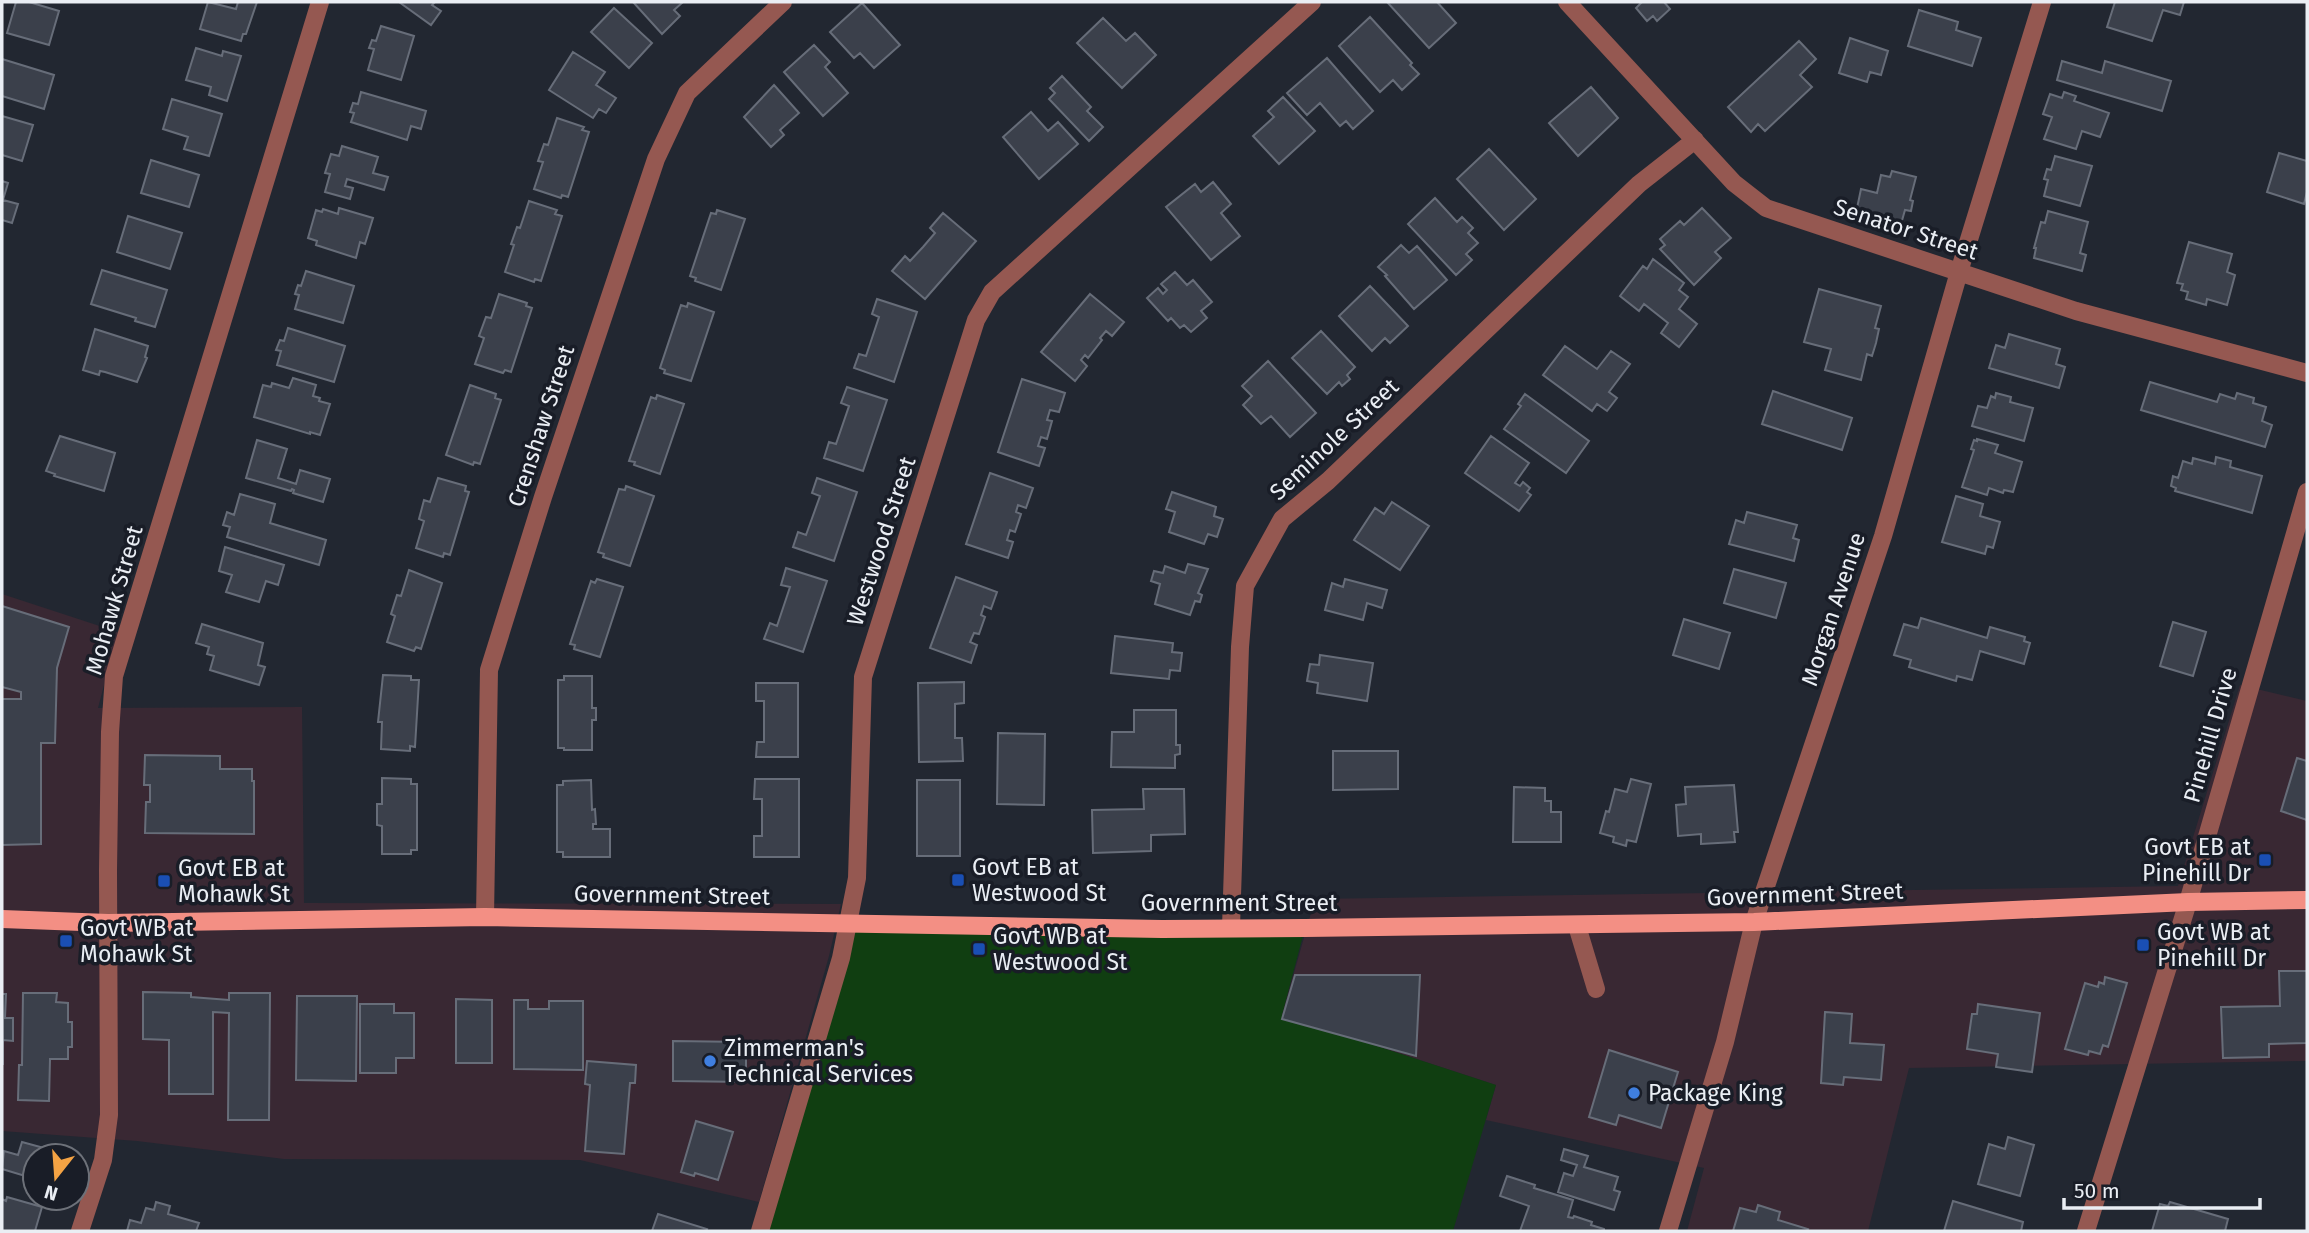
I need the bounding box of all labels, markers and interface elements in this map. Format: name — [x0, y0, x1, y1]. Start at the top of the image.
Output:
street label: Senator Street — [1830, 193, 1982, 266]
street label: Crenshaw Street — [502, 341, 581, 510]
street label: Seminole Street — [1264, 372, 1405, 506]
street label: Westwood Street — [840, 452, 922, 629]
street label: Mohawk Street — [79, 521, 149, 678]
street label: Morgan Avenue — [1795, 529, 1871, 689]
street label: Pinehill Drive — [2177, 664, 2243, 806]
place label: Govt EB at Pinehill Dr — [2142, 833, 2252, 887]
marker: Govt EB at Pinehill Dr — [2257, 852, 2273, 868]
place label: Govt EB at Westwood St — [972, 853, 1107, 907]
place label: Govt EB at Mohawk St — [178, 854, 291, 908]
marker: Govt EB at Westwood St — [950, 872, 966, 888]
marker: Govt EB at Mohawk St — [156, 873, 172, 889]
street label: Government Street — [1706, 877, 1904, 911]
street label: Government Street — [574, 879, 771, 911]
street label: Government Street — [1141, 889, 1338, 917]
place label: Govt WB at Mohawk St — [80, 914, 194, 968]
place label: Govt WB at Pinehill Dr — [2157, 918, 2271, 972]
place label: Govt WB at Westwood St — [993, 922, 1128, 976]
marker: Govt WB at Mohawk St — [58, 933, 74, 949]
marker: Govt WB at Pinehill Dr — [2135, 937, 2151, 953]
marker: Govt WB at Westwood St — [971, 941, 987, 957]
place label: Zimmerman's Technical Services — [724, 1034, 913, 1088]
marker: Zimmerman's Technical Services — [702, 1053, 718, 1069]
place label: Package King — [1648, 1079, 1783, 1107]
marker: Package King — [1626, 1085, 1642, 1101]
north arrow — [21, 1142, 91, 1212]
scale bar — [2064, 1166, 2260, 1210]
text: 50 m — [2074, 1178, 2120, 1204]
text: N — [42, 1180, 61, 1206]

